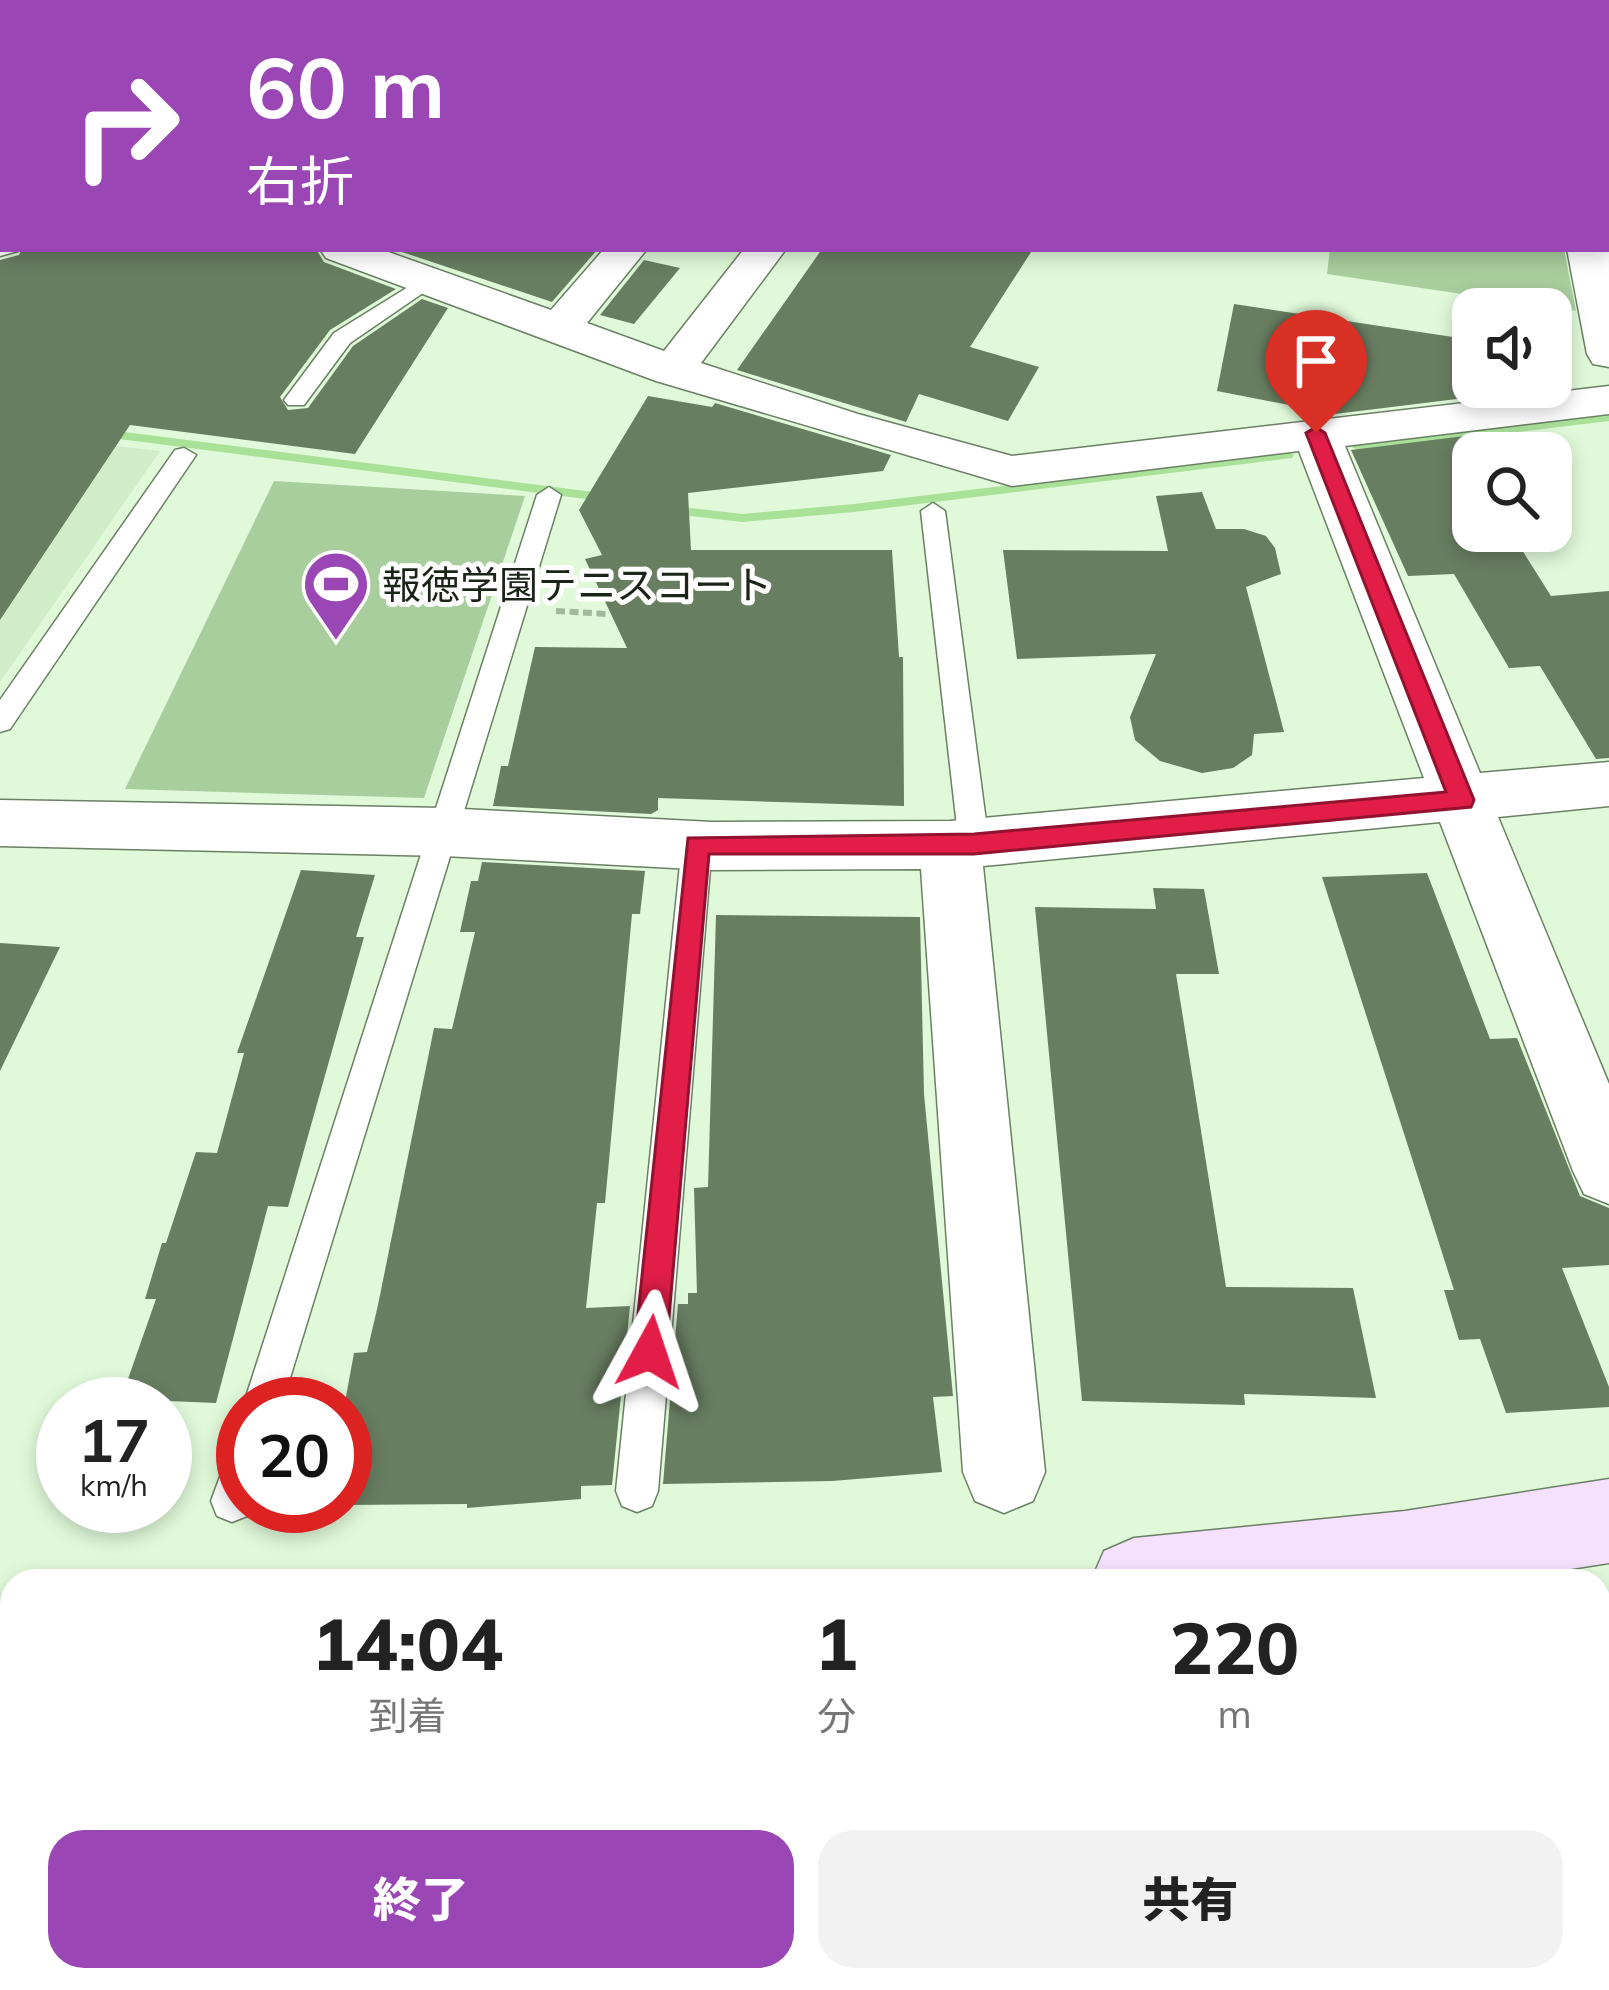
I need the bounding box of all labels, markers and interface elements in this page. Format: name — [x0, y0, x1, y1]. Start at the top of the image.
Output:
text: 60 m — [246, 34, 445, 139]
icon: right — [48, 48, 204, 204]
text: 右折 — [246, 147, 354, 215]
map controls — [1452, 288, 1572, 552]
button: sound — [1452, 288, 1572, 408]
pin — [1265, 310, 1367, 433]
icon: arrive — [1283, 328, 1349, 394]
button: search — [1452, 432, 1572, 552]
sports icon: 報徳学園テニスコート — [301, 549, 371, 643]
place label: 報徳学園テニスコート — [382, 560, 772, 609]
position arrow — [587, 1289, 713, 1415]
speed limit sign: 20 — [216, 1377, 372, 1533]
text: 17 — [78, 1402, 150, 1477]
text: km/h — [80, 1466, 148, 1504]
text: 14:04 — [312, 1598, 503, 1688]
text: 1 — [815, 1598, 858, 1688]
text: 220 — [1170, 1602, 1299, 1692]
text: m — [1217, 1689, 1252, 1738]
text: 到着 — [368, 1691, 446, 1740]
text: 分 — [817, 1691, 856, 1740]
button: 終了 — [48, 1830, 794, 1968]
button: 共有 — [818, 1830, 1563, 1968]

